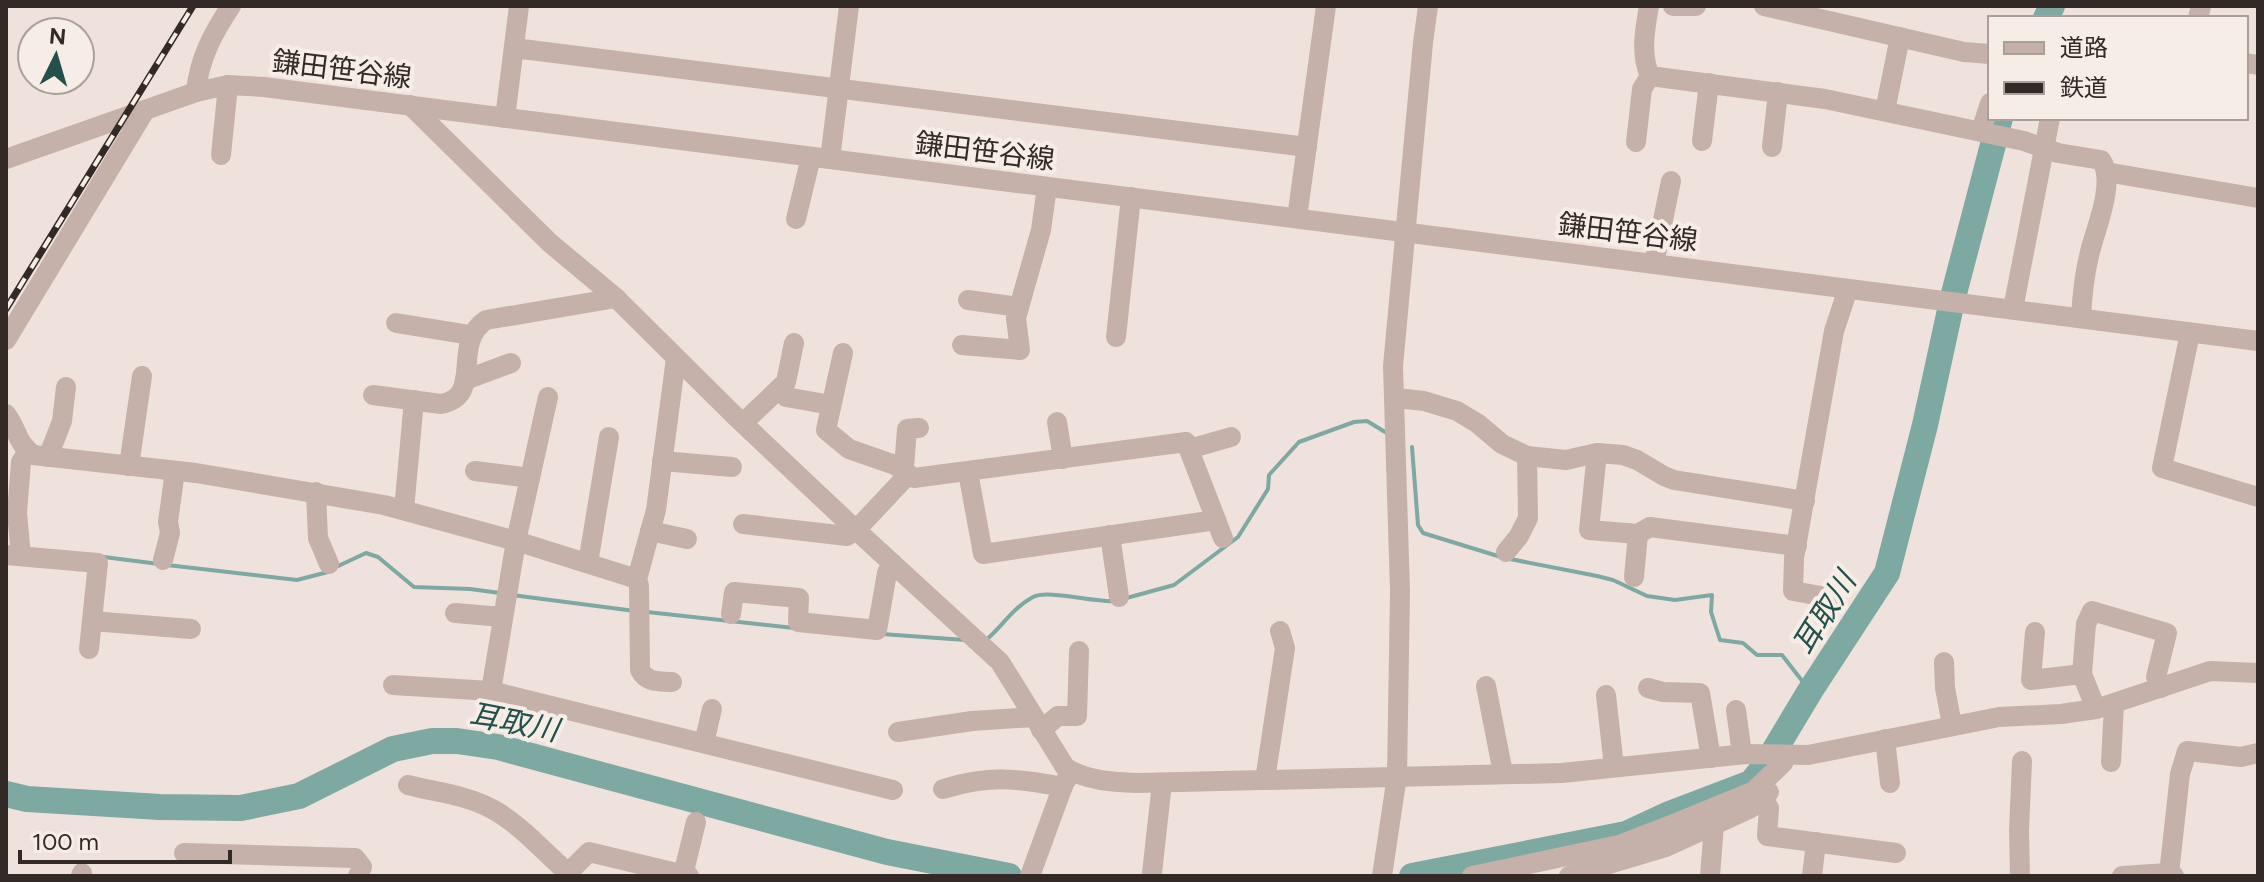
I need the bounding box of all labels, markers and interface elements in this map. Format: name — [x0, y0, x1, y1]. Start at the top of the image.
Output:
north arrow — [16, 16, 96, 96]
legend — [1988, 16, 2248, 120]
text: N — [48, 22, 67, 51]
text: 道路 — [2060, 33, 2108, 62]
street label: 鎌田笹谷線 — [270, 44, 414, 94]
text: 鉄道 — [2060, 73, 2108, 102]
street label: 鎌田笹谷線 — [913, 126, 1057, 176]
street label: 鎌田笹谷線 — [1556, 207, 1700, 257]
water label: 耳取川 — [1784, 562, 1865, 661]
water label: 耳取川 — [466, 695, 565, 749]
scale bar — [20, 814, 230, 864]
text: 100 m — [32, 827, 99, 856]

